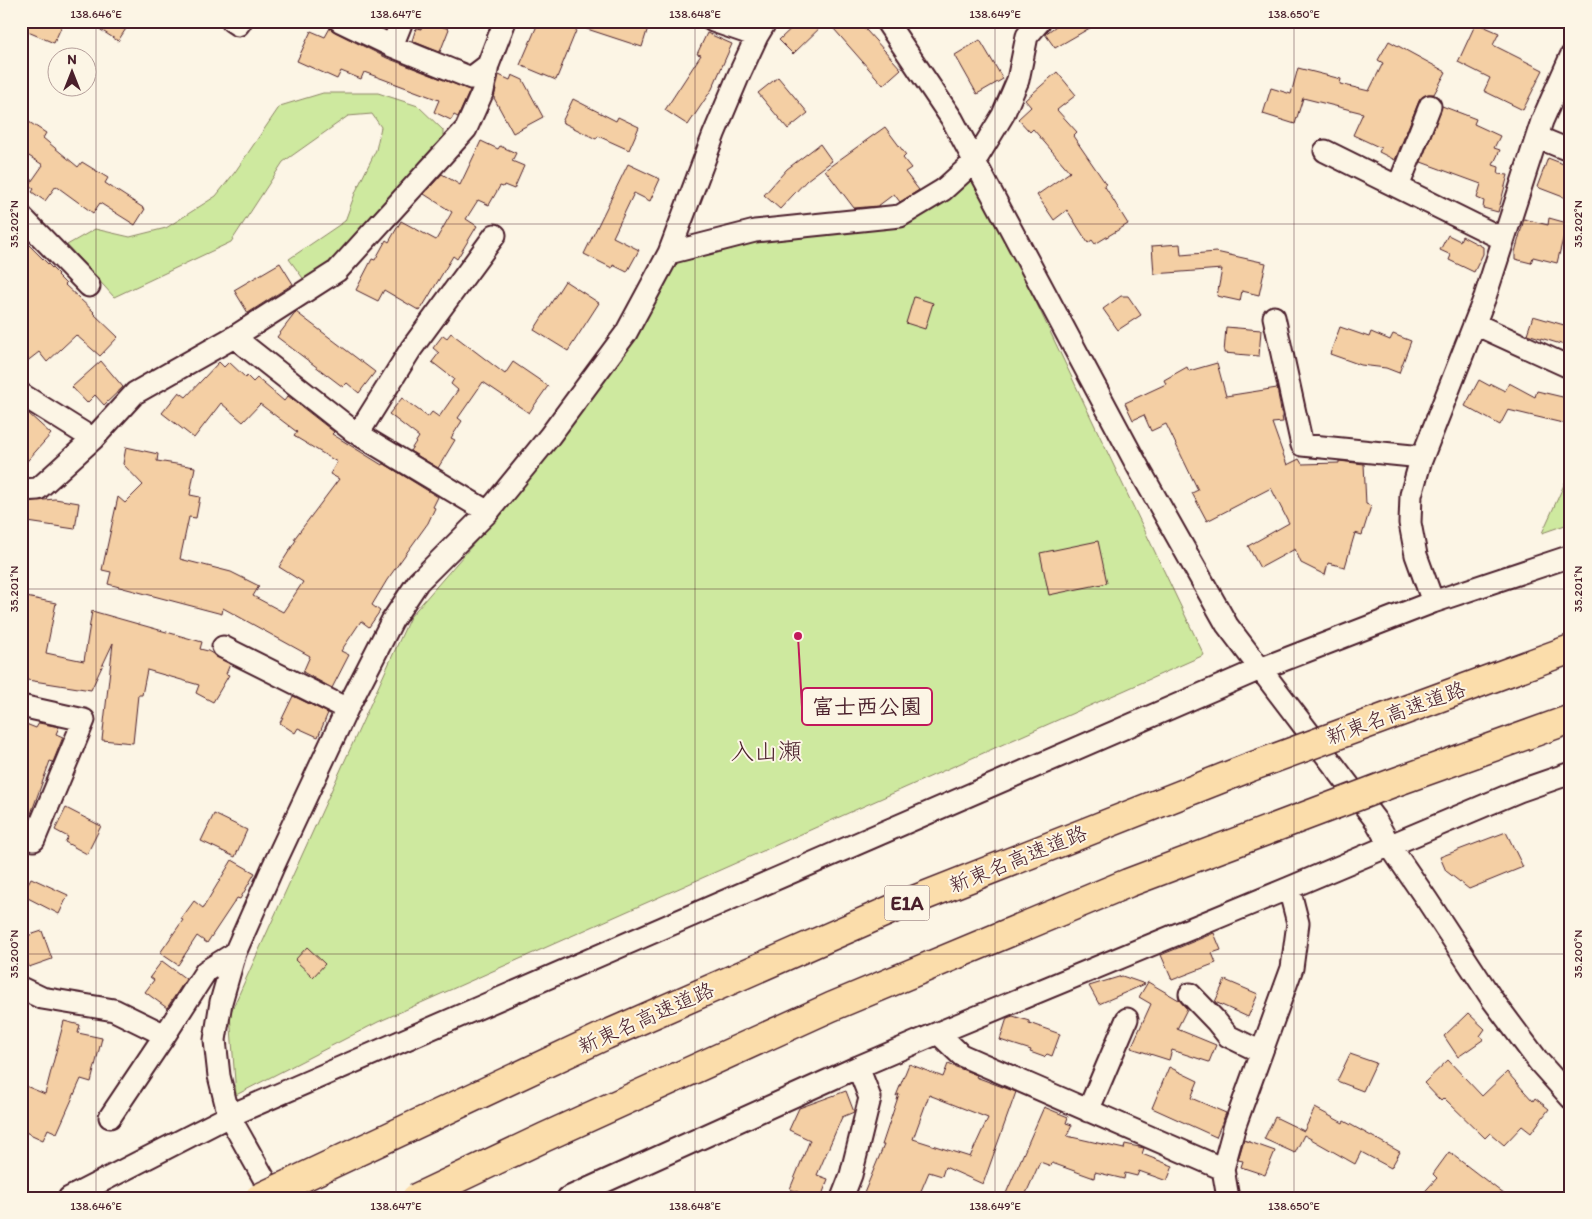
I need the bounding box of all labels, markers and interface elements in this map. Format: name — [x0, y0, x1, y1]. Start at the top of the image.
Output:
text: 138.646°E — [70, 7, 122, 21]
text: 138.647°E — [370, 7, 422, 21]
text: 138.648°E — [669, 7, 721, 21]
text: 138.649°E — [969, 7, 1021, 21]
text: 138.650°E — [1268, 7, 1320, 21]
north arrow — [48, 48, 98, 98]
text: N — [67, 51, 77, 68]
text: 35.202°N — [7, 200, 21, 248]
text: 35.202°N — [1571, 200, 1585, 248]
text: 35.201°N — [7, 566, 21, 612]
text: 35.201°N — [1571, 566, 1585, 612]
street label: 新東名高速道路 — [1322, 676, 1469, 749]
callout: 富士西公園 — [802, 688, 932, 725]
text: 富士西公園 — [812, 693, 922, 720]
district label: 入山瀬 — [730, 736, 802, 765]
street label: 新東名高速道路 — [945, 819, 1091, 898]
road number: E1A — [884, 886, 930, 920]
text: 35.200°N — [7, 930, 21, 978]
text: 35.200°N — [1571, 930, 1585, 978]
street label: 新東名高速道路 — [574, 976, 718, 1059]
text: 138.646°E — [70, 1199, 122, 1213]
text: 138.647°E — [370, 1199, 422, 1213]
text: 138.648°E — [669, 1199, 721, 1213]
text: 138.649°E — [969, 1199, 1021, 1213]
text: 138.650°E — [1268, 1199, 1320, 1213]

